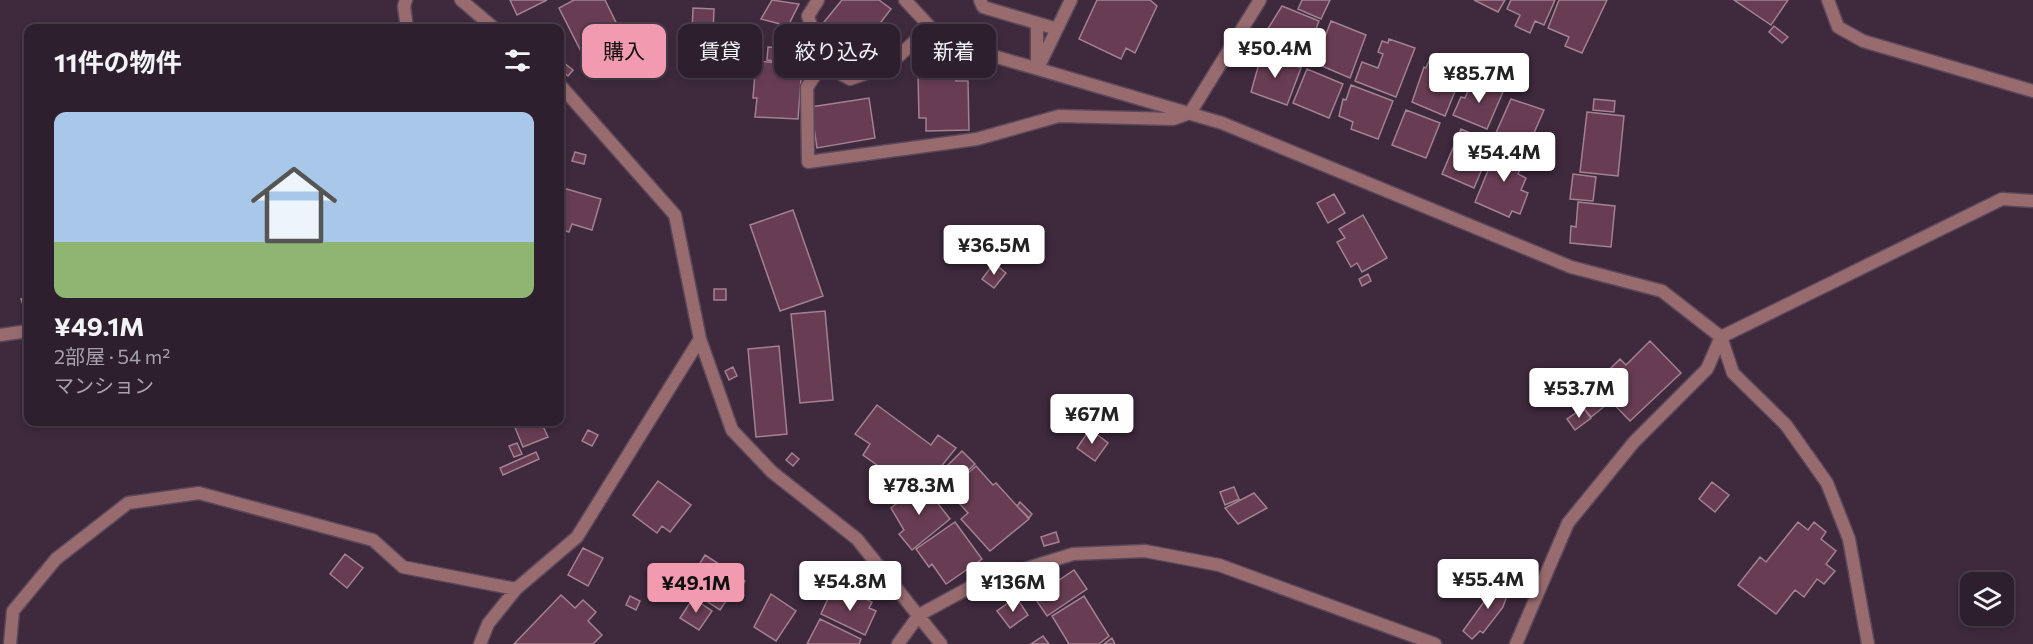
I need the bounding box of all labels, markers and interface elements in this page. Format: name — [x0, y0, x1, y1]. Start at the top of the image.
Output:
chip: 購入 — [582, 24, 666, 78]
chip: 賃貸 — [678, 24, 762, 78]
chip: 絞り込み — [774, 24, 900, 78]
chip: 新着 — [912, 24, 996, 78]
pin: ¥50.4M — [1226, 28, 1324, 79]
text: ¥50.4M — [1238, 35, 1312, 59]
icon: filters — [501, 44, 534, 77]
text: 11件の物件 — [54, 46, 182, 77]
pin: ¥85.7M — [1430, 53, 1528, 104]
text: ¥85.7M — [1443, 60, 1515, 84]
pin: ¥54.4M — [1455, 132, 1553, 183]
text: ¥54.4M — [1467, 139, 1541, 163]
icon: home — [240, 151, 348, 259]
pin: ¥36.5M — [945, 225, 1043, 276]
text: ¥36.5M — [958, 232, 1030, 256]
text: ¥49.1M — [54, 310, 144, 341]
text: 2部屋 · 54 m² — [54, 344, 170, 368]
pin: ¥53.7M — [1530, 368, 1628, 419]
text: マンション — [54, 373, 154, 397]
text: ¥53.7M — [1543, 375, 1615, 399]
pin: ¥67M — [1056, 394, 1128, 445]
text: ¥67M — [1064, 401, 1120, 425]
pin: ¥78.3M — [870, 465, 968, 516]
text: ¥78.3M — [883, 472, 955, 496]
pin: ¥55.4M — [1439, 559, 1537, 610]
pin: ¥54.8M — [801, 561, 899, 612]
pin: ¥136M — [971, 562, 1055, 613]
pin: ¥49.1M — [647, 563, 745, 614]
text: ¥55.4M — [1452, 566, 1524, 590]
text: ¥54.8M — [813, 568, 887, 592]
text: ¥136M — [980, 569, 1046, 593]
text: ¥49.1M — [661, 570, 731, 594]
map controls — [1960, 572, 2014, 626]
button: layers — [1960, 572, 2014, 626]

